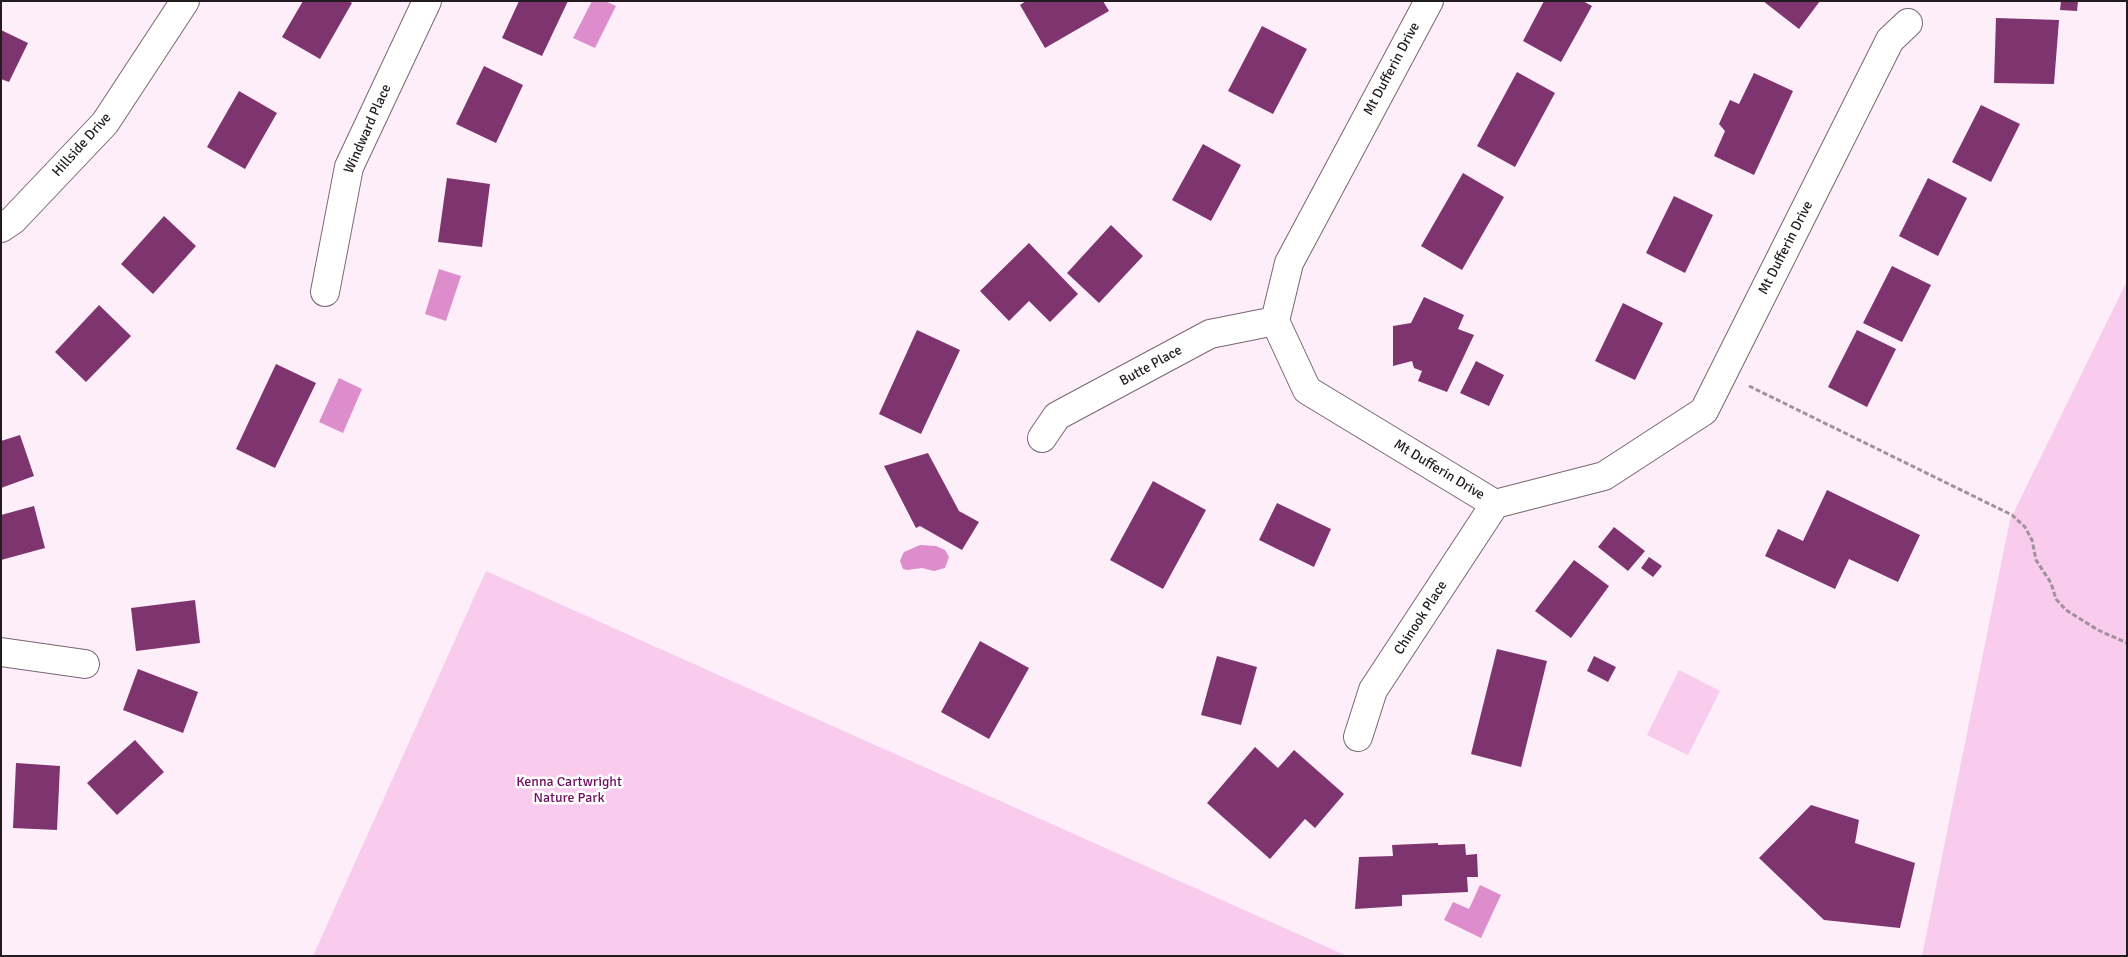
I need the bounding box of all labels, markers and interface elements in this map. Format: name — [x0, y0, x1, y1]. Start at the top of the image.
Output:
street label: Mt Dufferin Drive — [1360, 20, 1424, 118]
street label: Windward Place — [341, 82, 395, 176]
street label: Hillside Drive — [49, 110, 115, 180]
street label: Mt Dufferin Drive — [1755, 198, 1817, 298]
street label: Butte Place — [1117, 342, 1185, 390]
street label: Mt Dufferin Drive — [1390, 436, 1488, 504]
street label: Chinook Place — [1391, 578, 1451, 658]
park label: Kenna Cartwright Nature Park — [516, 774, 622, 806]

